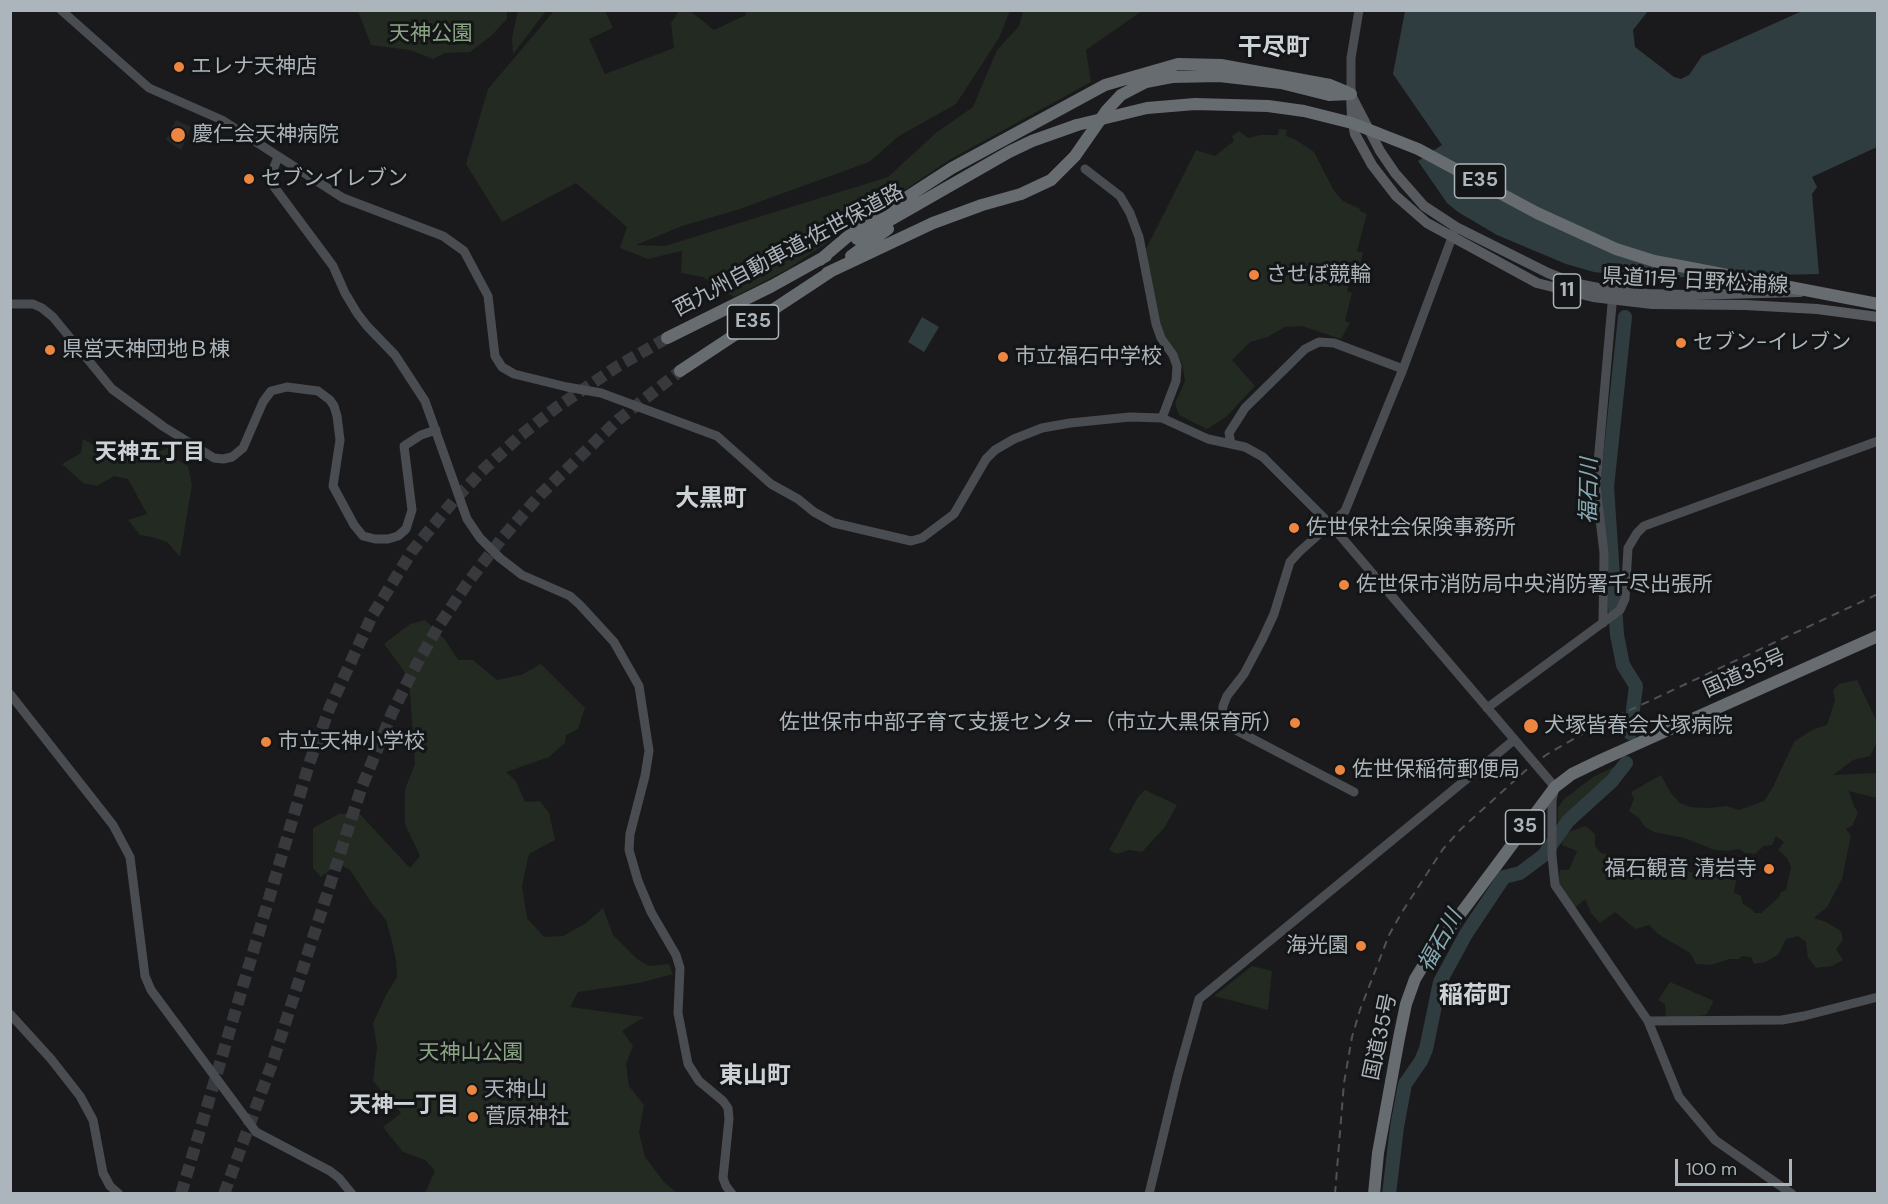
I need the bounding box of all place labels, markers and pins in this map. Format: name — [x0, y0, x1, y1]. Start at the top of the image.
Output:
place label: エレナ天神店 — [191, 54, 317, 80]
marker: エレナ天神店 — [172, 60, 186, 74]
place label: 慶仁会天神病院 — [192, 122, 339, 148]
marker: 慶仁会天神病院 — [169, 126, 187, 144]
place label: セブンイレブン — [261, 166, 408, 192]
marker: セブンイレブン — [242, 172, 256, 186]
place label: させぼ競輪 — [1266, 262, 1371, 288]
marker: させぼ競輪 — [1247, 268, 1261, 282]
place label: セブン-イレブン — [1693, 330, 1851, 356]
marker: セブン-イレブン — [1674, 336, 1688, 350]
place label: 県営天神団地Ｂ棟 — [62, 337, 230, 363]
marker: 県営天神団地Ｂ棟 — [43, 343, 57, 357]
place label: 市立福石中学校 — [1015, 344, 1162, 370]
marker: 市立福石中学校 — [996, 350, 1010, 364]
place label: 佐世保社会保険事務所 — [1306, 515, 1516, 541]
marker: 佐世保社会保険事務所 — [1287, 521, 1301, 535]
place label: 佐世保市消防局中央消防署千尽出張所 — [1356, 572, 1713, 598]
marker: 佐世保市消防局中央消防署千尽出張所 — [1337, 578, 1351, 592]
place label: 佐世保市中部子育て支援センター（市立大黒保育所） — [779, 710, 1283, 736]
place label: 犬塚皆春会犬塚病院 — [1544, 713, 1733, 739]
marker: 佐世保市中部子育て支援センター（市立大黒保育所） — [1288, 716, 1302, 730]
marker: 犬塚皆春会犬塚病院 — [1522, 717, 1540, 735]
place label: 市立天神小学校 — [278, 729, 425, 755]
marker: 市立天神小学校 — [259, 735, 273, 749]
place label: 佐世保稲荷郵便局 — [1352, 757, 1520, 783]
marker: 佐世保稲荷郵便局 — [1333, 763, 1347, 777]
place label: 福石観音 清岩寺 — [1604, 856, 1757, 882]
marker: 福石観音 清岩寺 — [1762, 862, 1776, 876]
place label: 海光園 — [1286, 933, 1349, 959]
marker: 海光園 — [1354, 939, 1368, 953]
place label: 天神山 — [484, 1077, 547, 1103]
marker: 天神山 — [465, 1083, 479, 1097]
place label: 菅原神社 — [485, 1104, 569, 1130]
marker: 菅原神社 — [466, 1110, 480, 1124]

